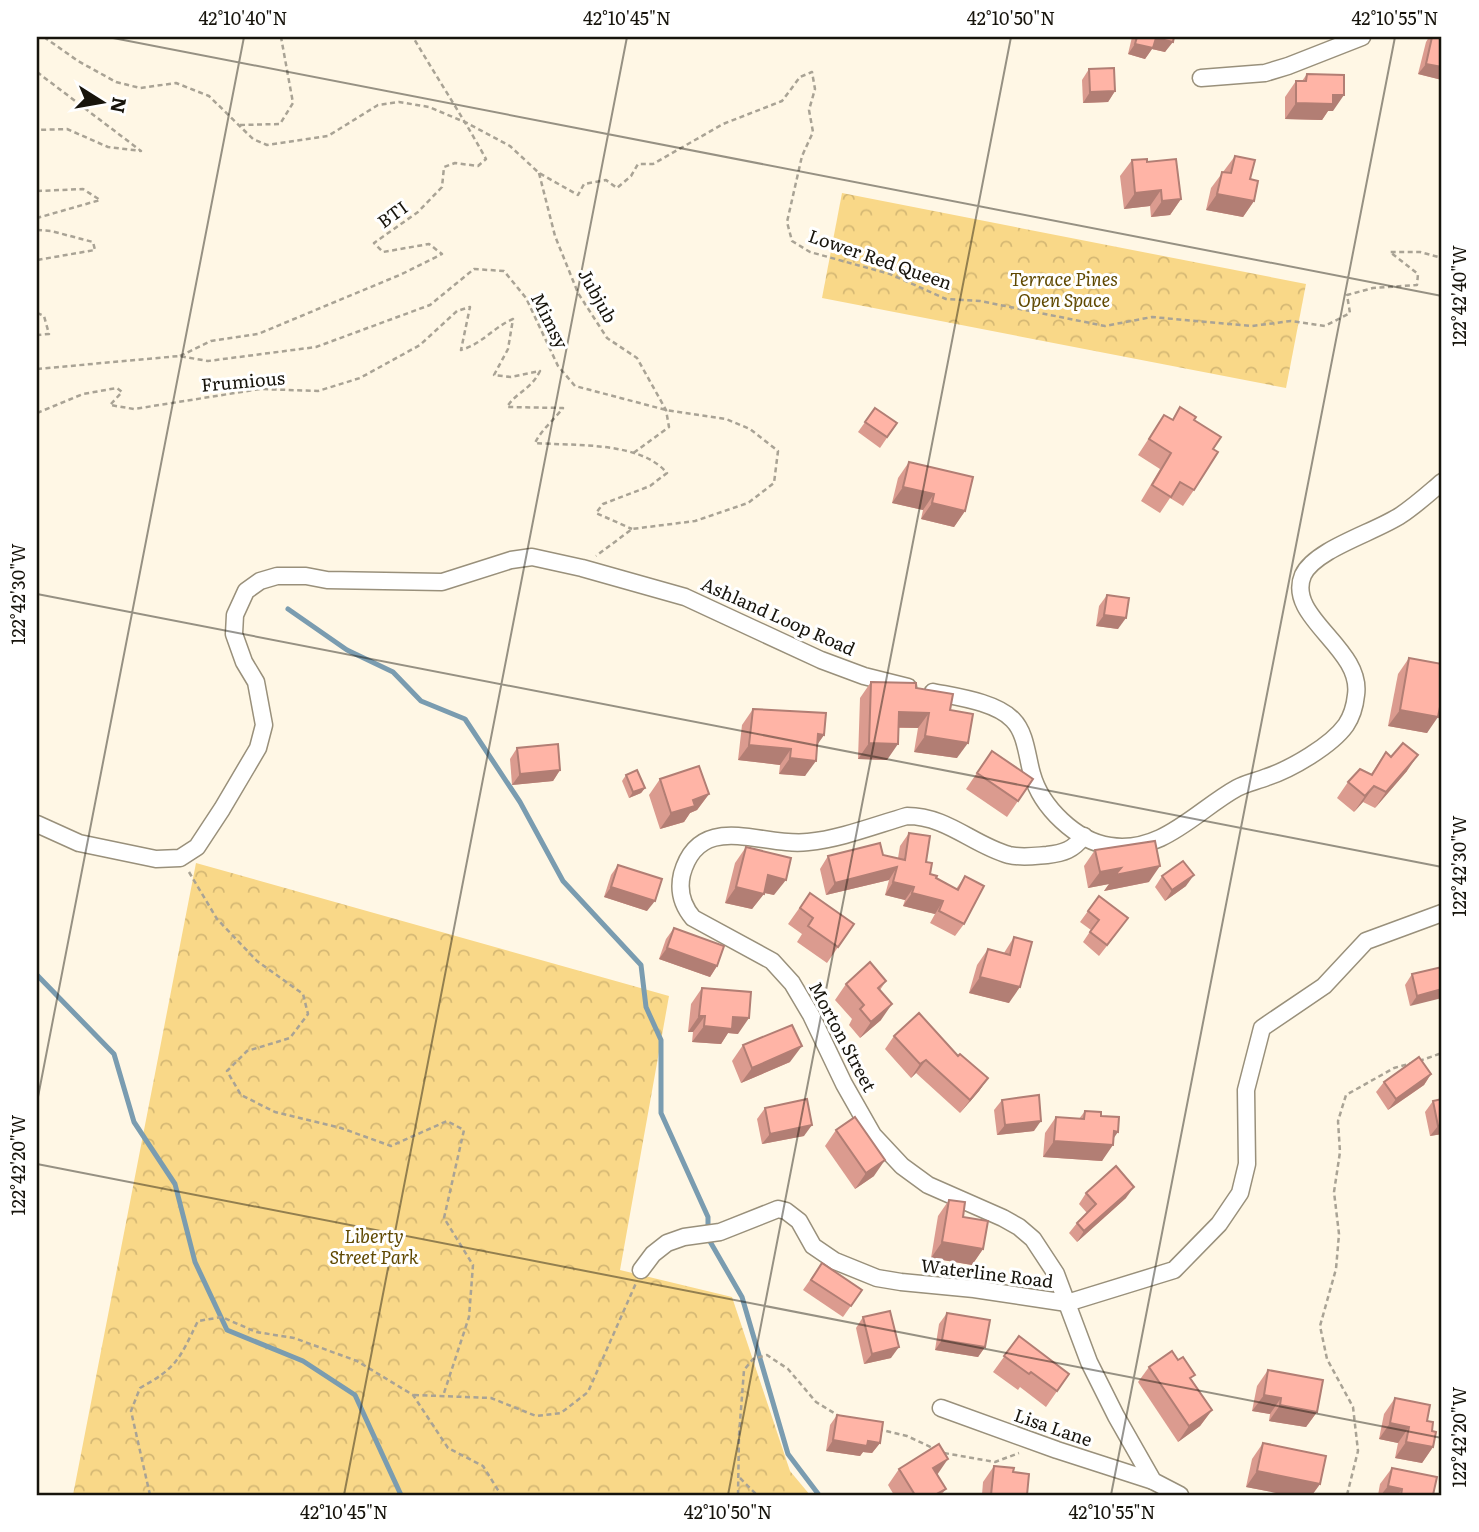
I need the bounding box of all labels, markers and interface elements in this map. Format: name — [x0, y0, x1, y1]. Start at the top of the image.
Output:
text: 42°10'40"N — [198, 4, 288, 31]
text: 42°10'45"N — [583, 4, 671, 31]
text: 42°10'50"N — [967, 4, 1055, 31]
text: 42°10'55"N — [1351, 4, 1439, 31]
north arrow — [66, 66, 136, 136]
text: N — [104, 95, 135, 116]
street label: BTI — [371, 193, 413, 234]
street label: Lower Red Queen — [805, 221, 956, 296]
text: 122°42'40"W — [1445, 245, 1472, 347]
street label: Jubjub — [572, 263, 624, 328]
park label: Terrace Pines Open Space — [1010, 265, 1118, 313]
street label: Mimsy — [525, 288, 576, 354]
street label: Frumious — [200, 363, 286, 398]
text: 122°42'30"W — [4, 543, 31, 645]
street label: Ashland Loop Road — [697, 570, 860, 662]
text: 122°42'30"W — [1445, 815, 1472, 917]
street label: Morton Street — [803, 976, 884, 1097]
text: 122°42'20"W — [4, 1114, 31, 1215]
park label: Liberty Street Park — [329, 1222, 419, 1270]
street label: Waterline Road — [919, 1251, 1055, 1294]
text: 122°42'20"W — [1445, 1386, 1472, 1487]
street label: Lisa Lane — [1011, 1401, 1096, 1453]
text: 42°10'45"N — [300, 1498, 388, 1525]
text: 42°10'50"N — [684, 1498, 772, 1525]
text: 42°10'55"N — [1068, 1498, 1156, 1525]

